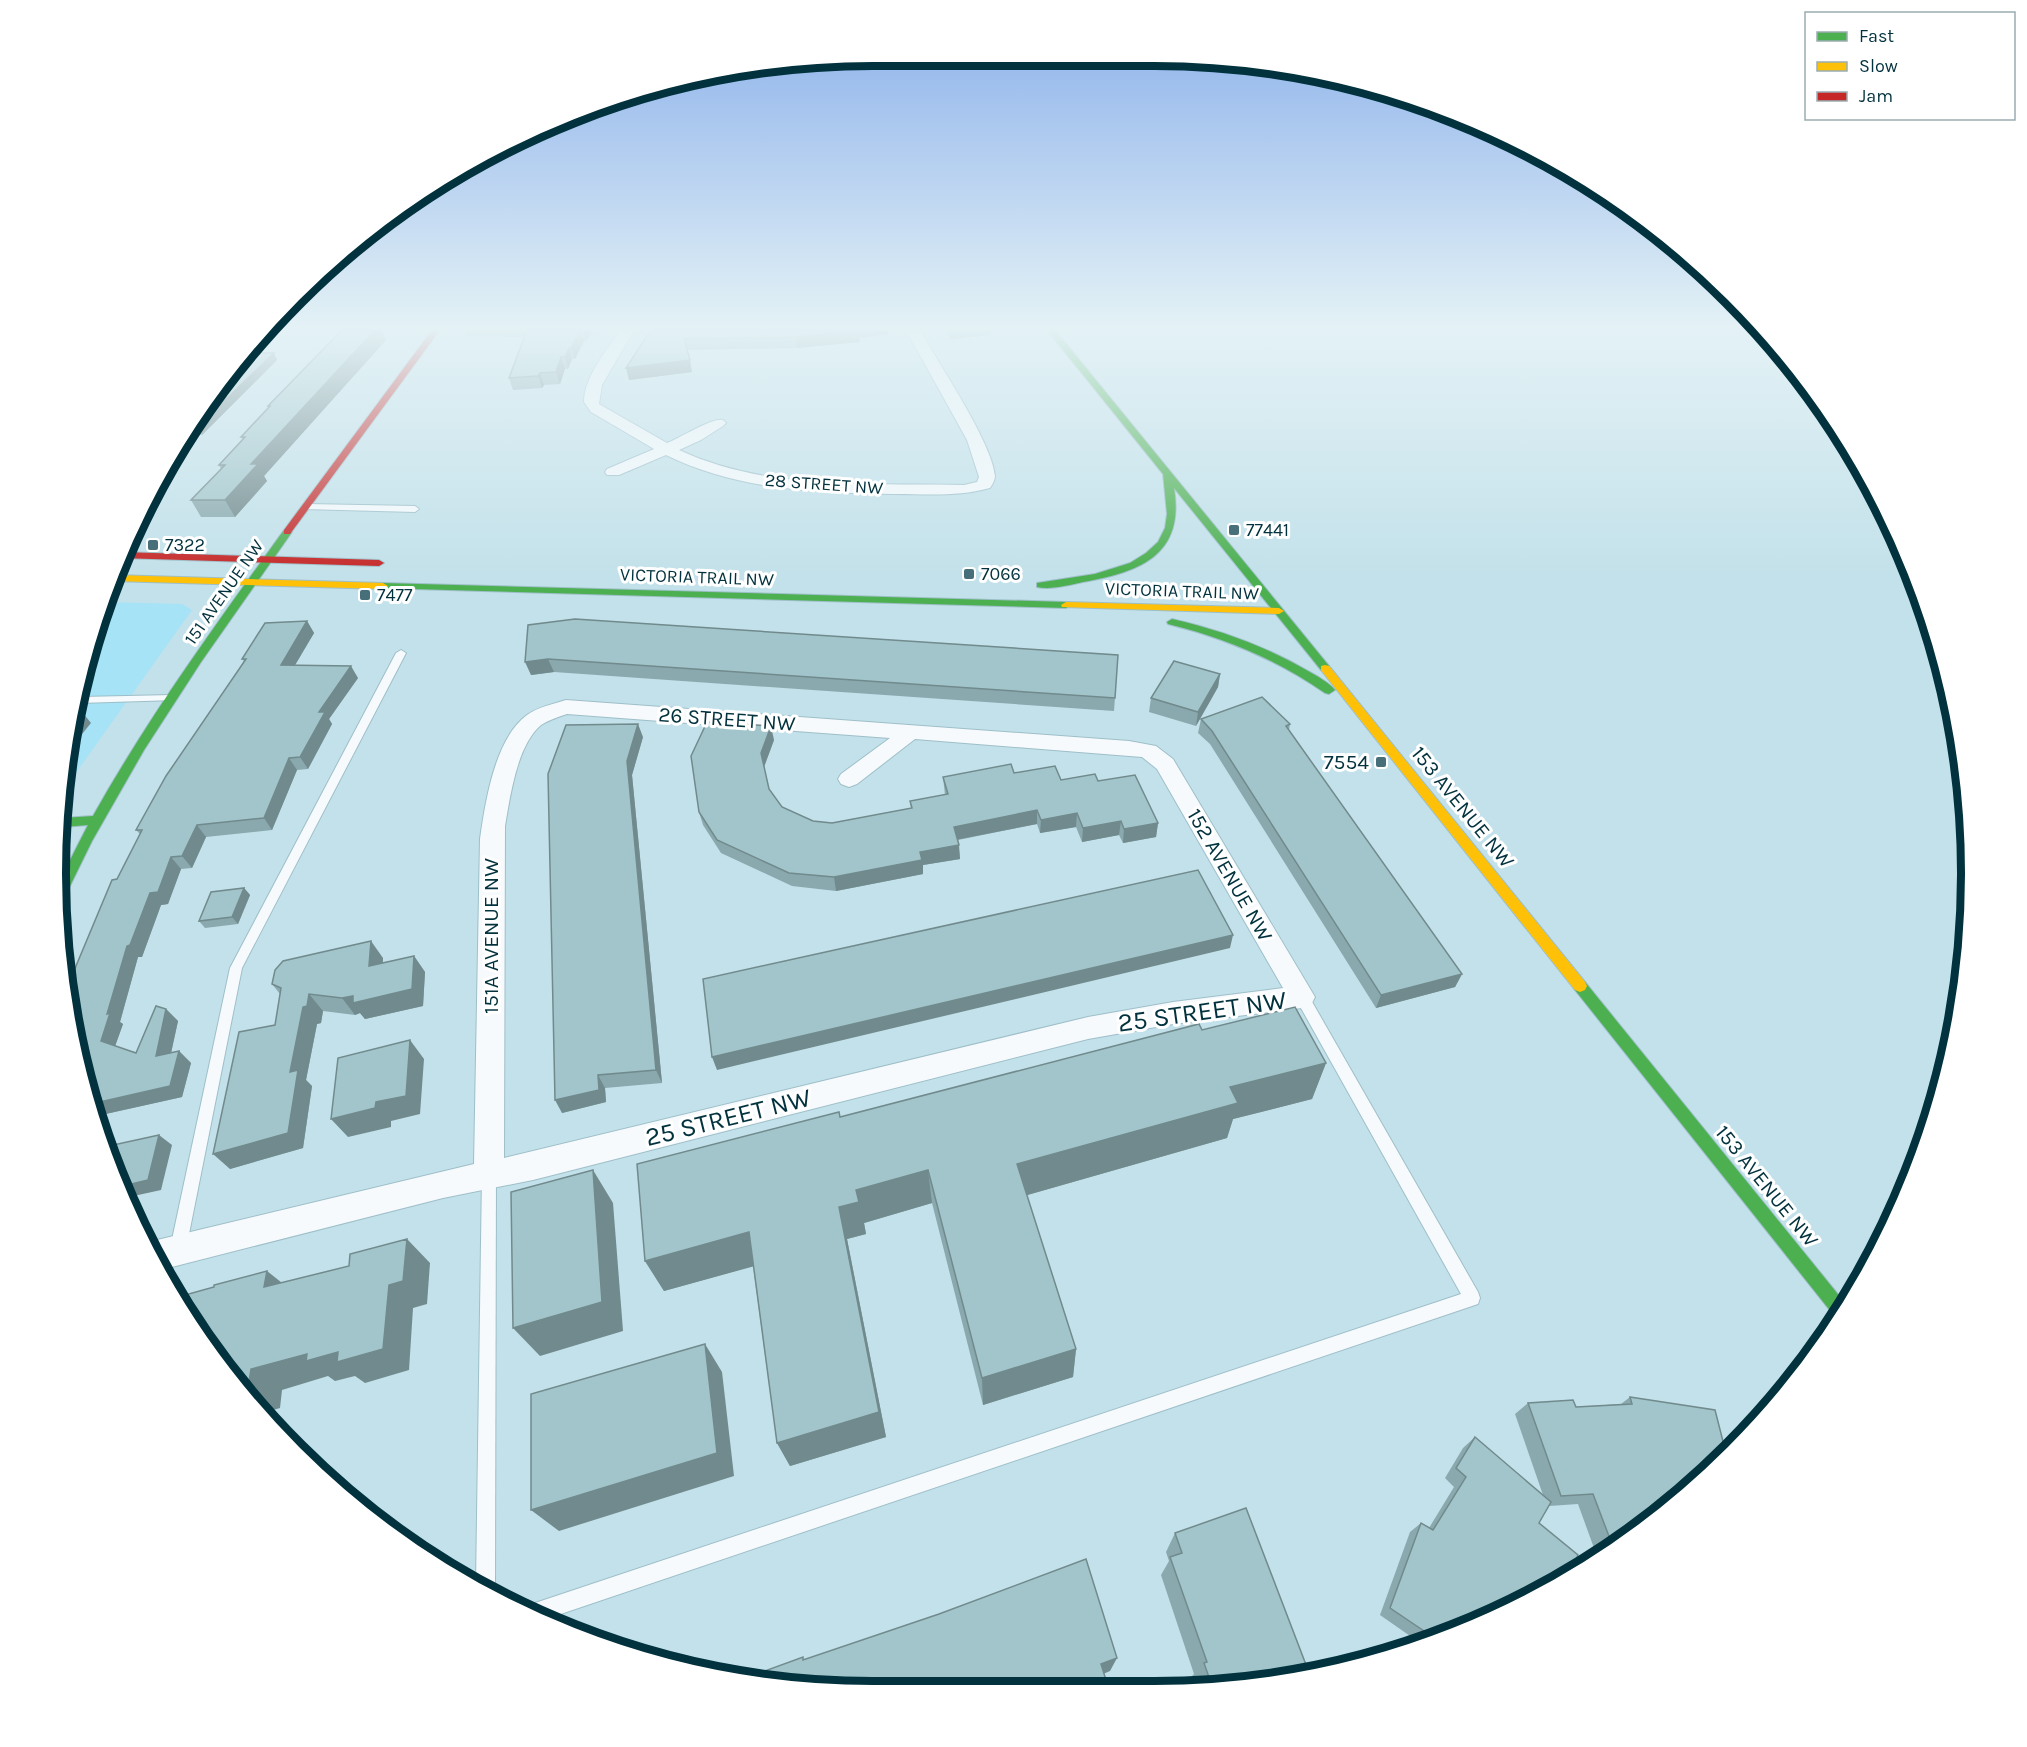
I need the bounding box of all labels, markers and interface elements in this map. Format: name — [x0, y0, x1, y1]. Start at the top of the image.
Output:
legend — [1805, 12, 2015, 120]
text: Fast — [1859, 25, 1894, 47]
text: Slow — [1859, 55, 1898, 77]
text: Jam — [1859, 85, 1893, 107]
street label: 28 STREET NW — [764, 469, 884, 499]
place label: 77441 — [1246, 519, 1289, 541]
marker: 77441 — [1227, 523, 1241, 537]
place label: 7322 — [165, 534, 205, 556]
street label: 151 AVENUE NW — [180, 535, 268, 649]
marker: 7322 — [146, 538, 160, 552]
street label: VICTORIA TRAIL NW — [620, 563, 774, 591]
place label: 7066 — [981, 563, 1021, 585]
marker: 7066 — [962, 567, 976, 581]
street label: VICTORIA TRAIL NW — [1105, 577, 1259, 605]
place label: 7477 — [377, 584, 413, 606]
marker: 7477 — [358, 588, 372, 602]
street label: 26 STREET NW — [658, 702, 797, 736]
street label: 153 AVENUE NW — [1407, 741, 1519, 873]
place label: 7554 — [1324, 750, 1369, 774]
marker: 7554 — [1374, 755, 1388, 769]
street label: 152 AVENUE NW — [1182, 804, 1278, 946]
street label: 151A AVENUE NW — [479, 858, 503, 1014]
street label: 25 STREET NW — [1116, 984, 1288, 1039]
street label: 25 STREET NW — [642, 1082, 814, 1153]
street label: 153 AVENUE NW — [1711, 1120, 1823, 1252]

